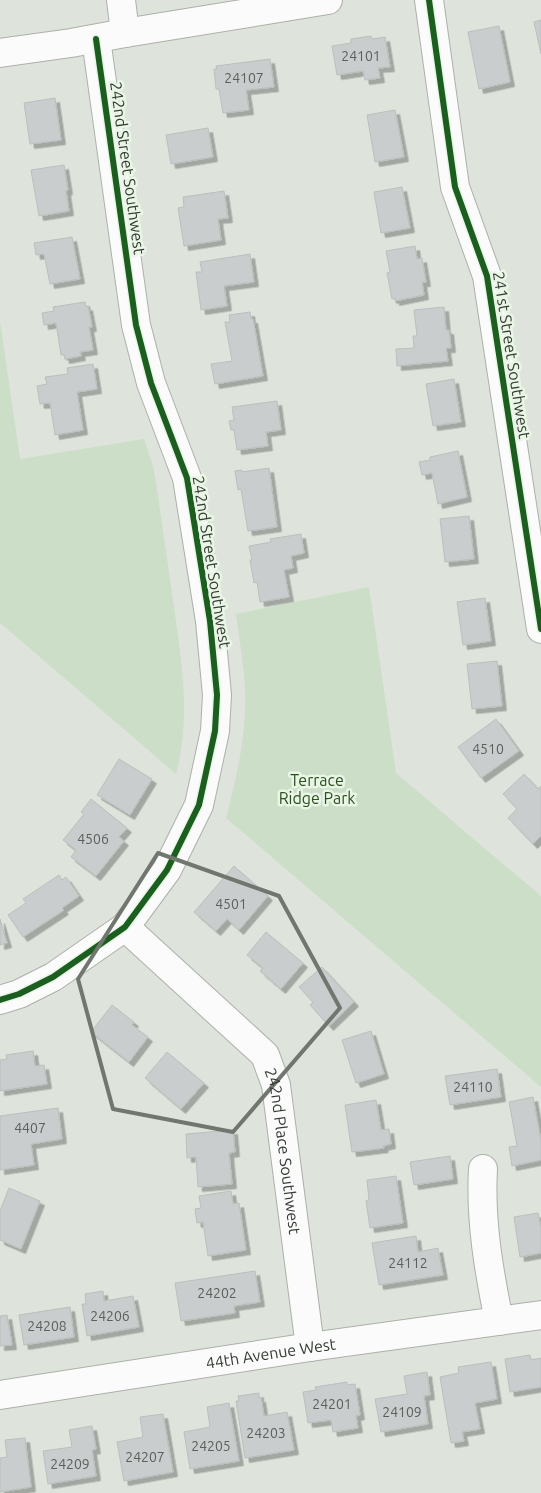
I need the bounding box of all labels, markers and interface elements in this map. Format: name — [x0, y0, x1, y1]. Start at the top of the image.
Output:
house number: 24101 — [341, 48, 381, 64]
house number: 24107 — [224, 70, 264, 86]
street label: 242nd Street Southwest — [107, 80, 149, 256]
street label: 241st Street Southwest — [490, 270, 534, 441]
street label: 242nd Street Southwest — [189, 475, 235, 650]
house number: 4510 — [472, 741, 504, 757]
park label: Terrace Ridge Park — [279, 771, 355, 807]
house number: 4506 — [77, 831, 109, 847]
house number: 4501 — [215, 896, 247, 912]
street label: 242nd Place Southwest — [261, 1065, 304, 1236]
house number: 24110 — [453, 1079, 493, 1095]
house number: 4407 — [14, 1120, 46, 1136]
house number: 24112 — [388, 1255, 428, 1271]
house number: 24202 — [197, 1285, 237, 1301]
house number: 24206 — [90, 1308, 130, 1324]
house number: 24208 — [27, 1318, 67, 1334]
street label: 44th Avenue West — [204, 1334, 338, 1372]
house number: 24201 — [312, 1396, 352, 1412]
house number: 24109 — [382, 1404, 422, 1420]
house number: 24203 — [246, 1425, 286, 1441]
house number: 24205 — [191, 1438, 231, 1454]
house number: 24207 — [125, 1449, 165, 1465]
house number: 24209 — [50, 1456, 90, 1472]

